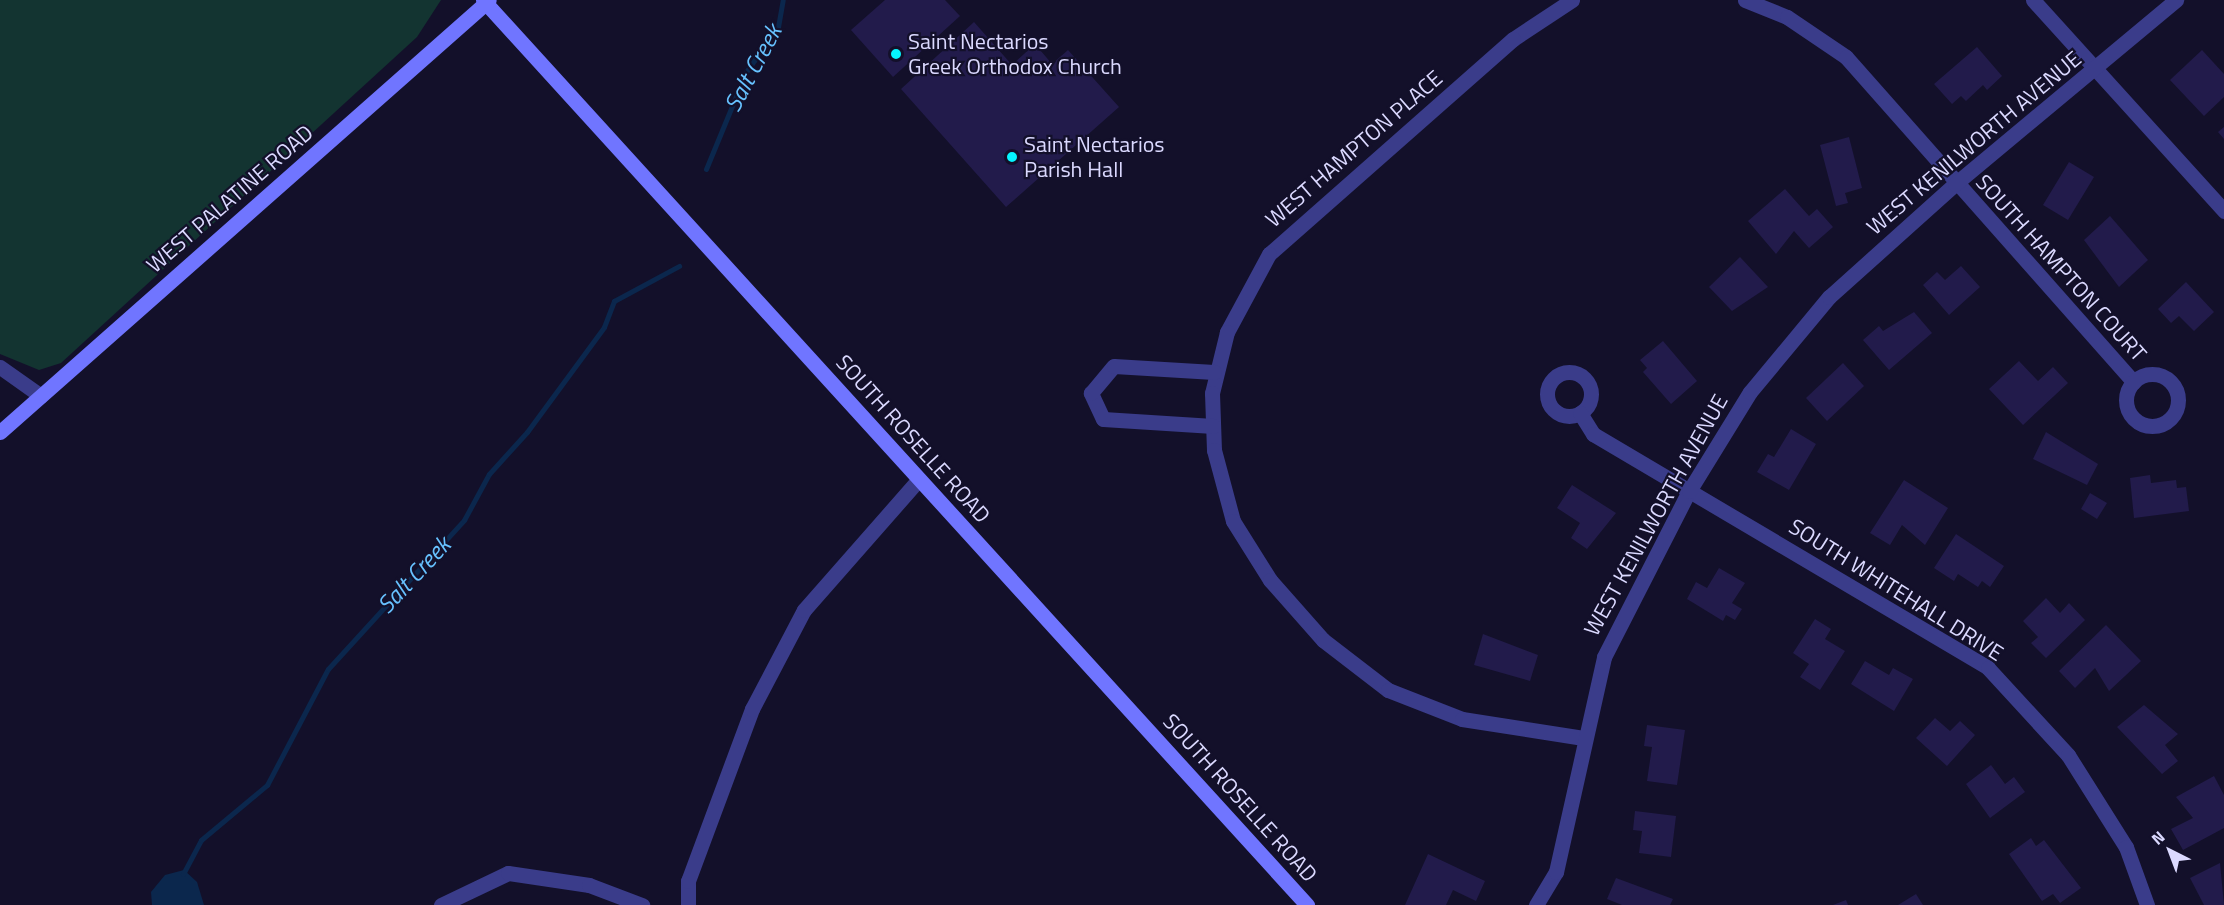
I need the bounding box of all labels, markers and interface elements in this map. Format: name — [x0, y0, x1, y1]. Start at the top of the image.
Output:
water label: Salt Creek — [718, 20, 788, 116]
place label: Saint Nectarios Greek Orthodox Church — [908, 28, 1122, 80]
street label: WEST KENILWORTH AVENUE — [1861, 46, 2087, 240]
marker: Saint Nectarios Greek Orthodox Church — [889, 47, 903, 61]
street label: WEST HAMPTON PLACE — [1260, 65, 1448, 233]
street label: WEST PALATINE ROAD — [141, 119, 319, 279]
place label: Saint Nectarios Parish Hall — [1024, 131, 1165, 182]
marker: Saint Nectarios Parish Hall — [1005, 150, 1019, 164]
street label: SOUTH HAMPTON COURT — [1970, 169, 2152, 367]
street label: SOUTH ROSELLE ROAD — [831, 349, 995, 529]
street label: WEST KENILWORTH AVENUE — [1579, 390, 1733, 640]
street label: SOUTH WHITEHALL DRIVE — [1784, 513, 2008, 667]
water label: Salt Creek — [371, 531, 457, 619]
street label: SOUTH ROSELLE ROAD — [1158, 708, 1322, 888]
north arrow — [2140, 821, 2200, 881]
text: N — [2146, 825, 2170, 850]

